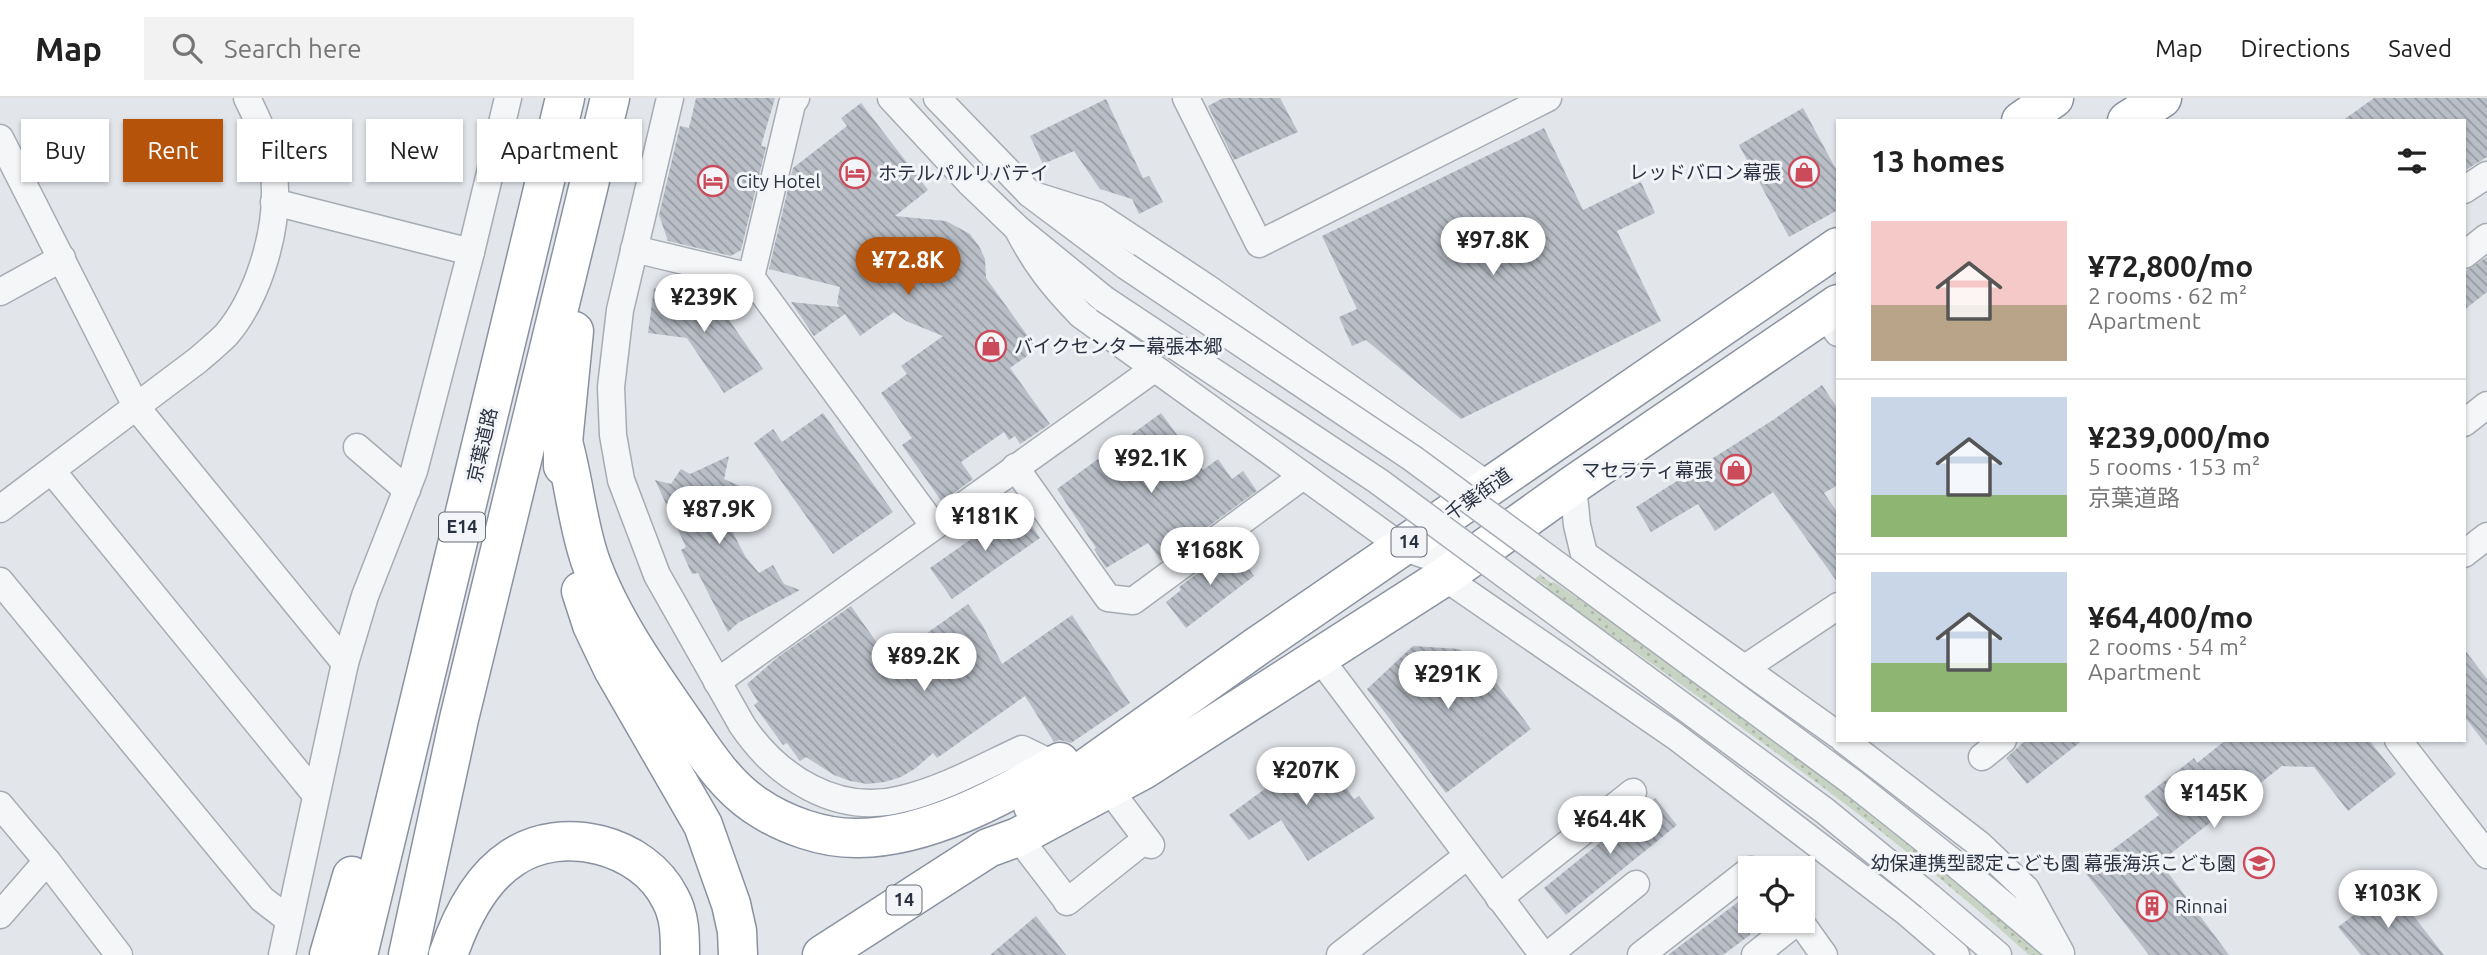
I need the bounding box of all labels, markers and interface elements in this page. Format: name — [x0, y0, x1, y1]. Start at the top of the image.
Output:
search box — [144, 17, 634, 80]
icon: search — [168, 29, 206, 67]
text: Map — [35, 30, 102, 67]
text: Search here — [224, 34, 362, 63]
text: Map — [2155, 35, 2202, 62]
text: Directions — [2240, 35, 2350, 62]
text: Saved — [2388, 35, 2452, 62]
chip: Buy — [21, 119, 109, 182]
chip: Rent — [123, 119, 223, 182]
chip: Filters — [237, 119, 352, 182]
chip: New — [366, 119, 463, 182]
chip: Apartment — [477, 119, 642, 182]
icon: filters — [2393, 142, 2431, 180]
text: 13 homes — [1871, 144, 2005, 178]
shop icon: レッドバロン幕張 — [1787, 155, 1821, 189]
hotel icon: ホテルパルリバテイ — [838, 156, 872, 190]
place label: レッドバロン幕張 — [1629, 161, 1781, 183]
place label: ホテルパルリバテイ — [878, 162, 1049, 184]
hotel icon: City Hotel — [696, 164, 730, 198]
place label: City Hotel — [736, 170, 821, 192]
pin: ¥97.8K — [1436, 218, 1550, 277]
text: ¥97.8K — [1457, 227, 1529, 252]
pin: ¥72.8K — [851, 238, 965, 297]
text: ¥72.8K — [872, 247, 944, 272]
icon: home — [1927, 249, 2011, 333]
text: ¥72,800/mo — [2088, 249, 2253, 283]
pin: ¥239K — [655, 274, 753, 334]
text: 2 rooms · 62 m² — [2088, 283, 2247, 308]
text: ¥239K — [670, 284, 738, 309]
text: Apartment — [2088, 308, 2201, 333]
shop icon: バイクセンター幕張本郷 — [974, 329, 1008, 363]
place label: バイクセンター幕張本郷 — [1014, 335, 1223, 357]
street label: 京葉道路 — [463, 405, 501, 485]
text: ¥239,000/mo — [2088, 420, 2270, 454]
icon: home — [1927, 425, 2011, 509]
pin: ¥92.1K — [1094, 436, 1208, 495]
text: ¥92.1K — [1115, 445, 1187, 470]
shop icon: マセラティ幕張 — [1719, 453, 1753, 487]
text: 5 rooms · 153 m² — [2088, 454, 2260, 479]
place label: マセラティ幕張 — [1581, 459, 1713, 481]
street label: 千葉街道 — [1441, 463, 1515, 525]
text: 京葉道路 — [2088, 485, 2180, 510]
pin: ¥87.9K — [662, 486, 776, 546]
pin: ¥181K — [936, 494, 1034, 553]
text: ¥87.9K — [683, 496, 755, 521]
text: ¥181K — [951, 503, 1019, 528]
road number: E14 — [439, 512, 485, 542]
pin: ¥168K — [1161, 528, 1259, 587]
road number: 14 — [1392, 528, 1426, 556]
text: ¥168K — [1176, 537, 1244, 562]
icon: home — [1927, 600, 2011, 684]
text: ¥64,400/mo — [2088, 600, 2253, 634]
pin: ¥89.2K — [867, 634, 981, 693]
text: 2 rooms · 54 m² — [2088, 634, 2247, 659]
text: ¥89.2K — [888, 643, 960, 668]
pin: ¥291K — [1399, 652, 1497, 711]
text: Apartment — [2088, 659, 2201, 684]
text: ¥291K — [1414, 661, 1482, 686]
pin: ¥207K — [1257, 748, 1355, 807]
text: ¥207K — [1272, 757, 1340, 782]
pin: ¥145K — [2165, 770, 2263, 830]
text: ¥145K — [2180, 780, 2248, 805]
pin: ¥64.4K — [1553, 796, 1667, 856]
text: ¥64.4K — [1574, 806, 1646, 831]
school or university icon: 幼保連携型認定こども園 幕張海浜こども園 — [2242, 846, 2276, 880]
place label: 幼保連携型認定こども園 幕張海浜こども園 — [1871, 852, 2236, 874]
map controls — [1738, 856, 1815, 933]
button: locate — [1738, 856, 1815, 933]
pin: ¥103K — [2339, 870, 2437, 930]
text: ¥103K — [2354, 880, 2422, 905]
road number: 14 — [886, 886, 922, 914]
building icon: Rinnai — [2135, 889, 2169, 923]
place label: Rinnai — [2175, 895, 2228, 917]

